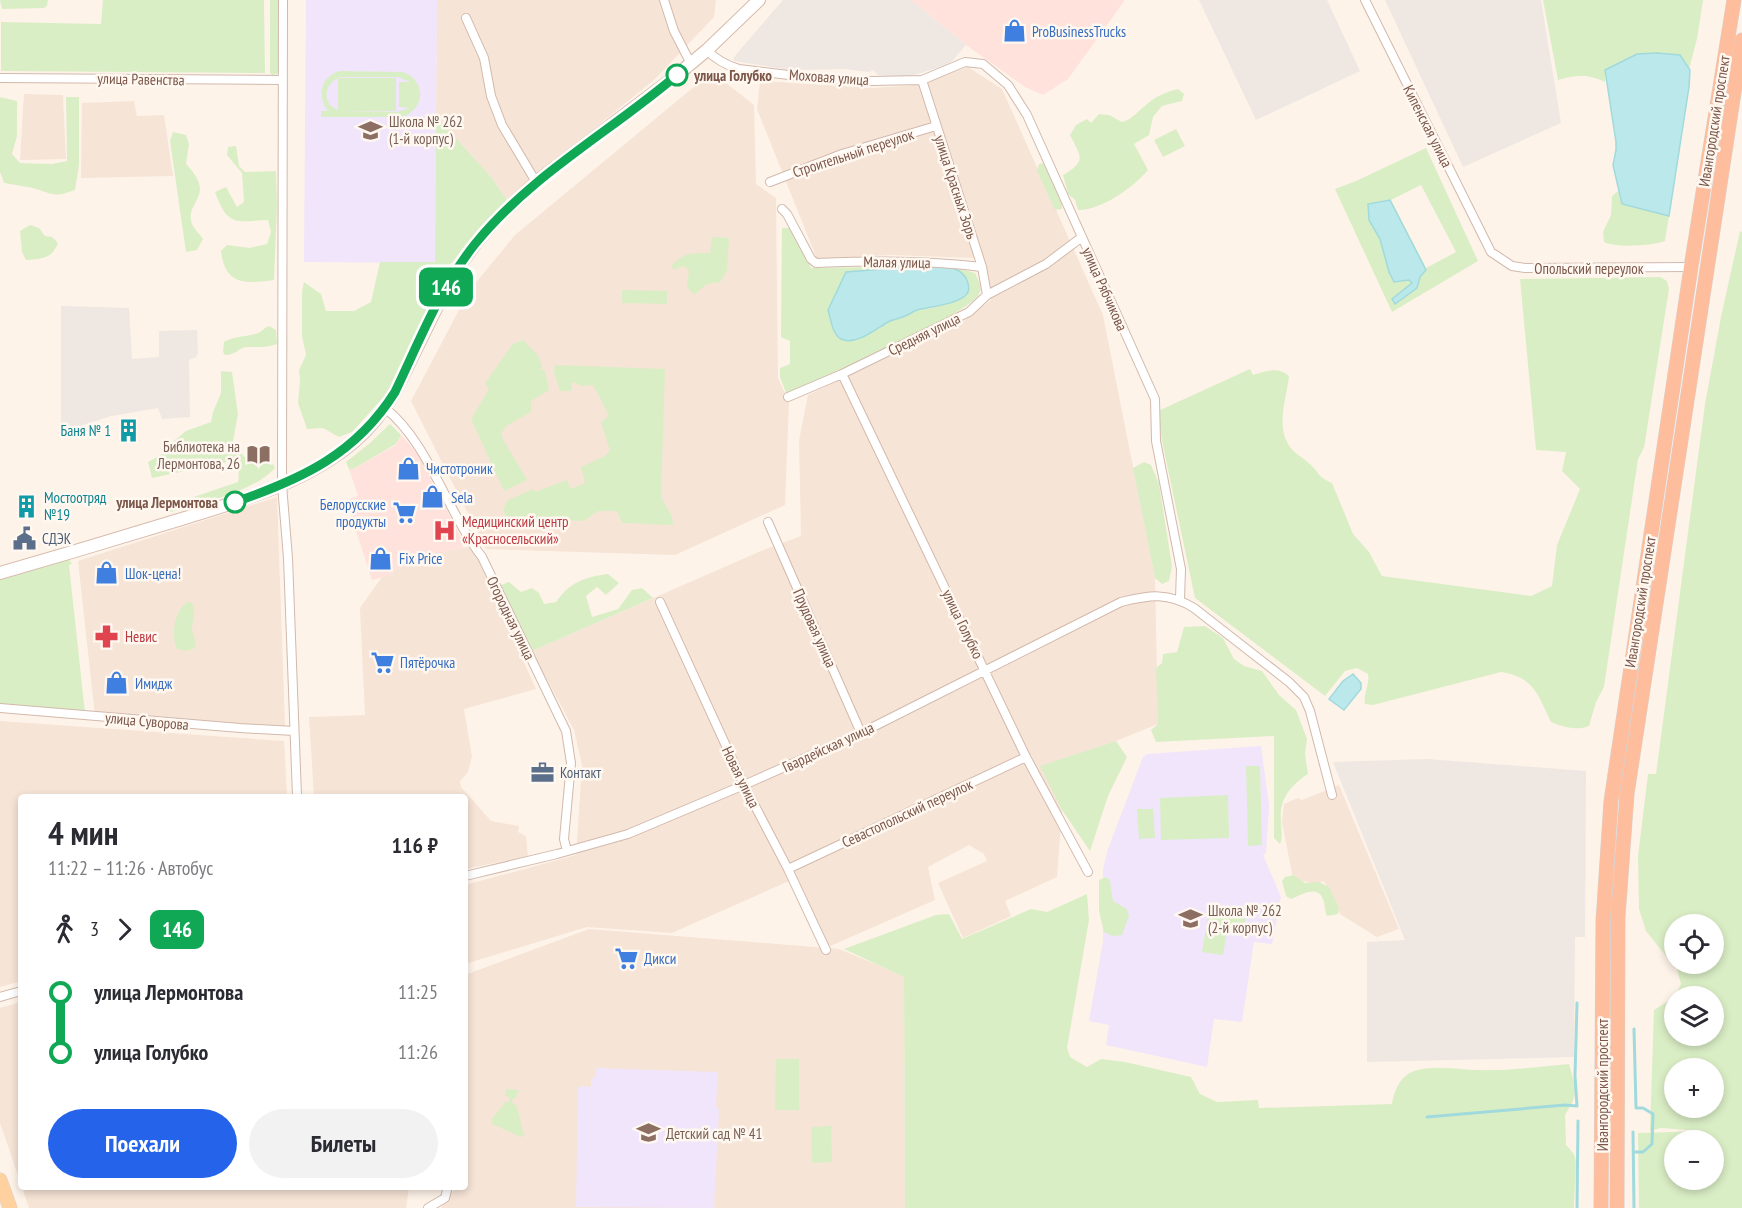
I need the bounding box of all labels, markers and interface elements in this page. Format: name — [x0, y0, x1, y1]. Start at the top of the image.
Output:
shop icon: ProBusinessTrucks — [1001, 18, 1027, 44]
place label: ProBusinessTrucks — [1032, 22, 1126, 41]
street label: Ивангородский проспект — [1694, 54, 1734, 188]
marker: улица Голубко — [666, 64, 688, 86]
street label: Моховая улица — [788, 65, 870, 89]
place label: улица Голубко — [693, 66, 772, 85]
street label: улица Равенства — [97, 69, 185, 89]
street label: Кипенская улица — [1399, 82, 1457, 170]
place label: Школа № 262 (1-й корпус) — [389, 112, 463, 148]
school or university icon: Школа № 262 (1-й корпус) — [358, 117, 384, 143]
street label: Строительный переулок — [790, 124, 916, 182]
street label: улица Красных Зорь — [930, 133, 982, 242]
street label: улица Рябчикова — [1078, 244, 1132, 334]
street label: Малая улица — [863, 252, 931, 272]
street label: Опольский переулок — [1534, 259, 1644, 278]
line badge: 146 — [412, 268, 480, 306]
text: 146 — [431, 274, 461, 301]
street label: Средняя улица — [885, 308, 963, 360]
building icon: Баня № 1 — [116, 417, 142, 443]
place label: Баня № 1 — [61, 421, 111, 440]
place label: Библиотека на Лермонтова, 26 — [156, 437, 240, 473]
library icon: Библиотека на Лермонтова, 26 — [245, 442, 271, 468]
shop icon: Чистотроник — [395, 455, 421, 481]
place label: Чистотроник — [426, 459, 493, 478]
shop icon: Sela — [420, 484, 446, 510]
place label: Мостоотряд №19 — [44, 488, 107, 524]
place label: Sela — [451, 488, 473, 507]
marker: улица Лермонтова — [224, 491, 246, 513]
building icon: Мостоотряд №19 — [13, 493, 39, 519]
place label: улица Лермонтова — [115, 493, 218, 512]
place label: Белорусские продукты — [320, 495, 386, 531]
supermarket icon: Белорусские продукты — [391, 500, 417, 526]
place label: Медицинский центр «Красносельский» — [462, 512, 569, 548]
hospital icon: Медицинский центр «Красносельский» — [431, 517, 457, 543]
public building icon: СДЭК — [11, 525, 37, 551]
place label: СДЭК — [42, 529, 72, 548]
street label: Ивангородский проспект — [1620, 535, 1660, 669]
shop icon: Fix Price — [368, 545, 394, 571]
place label: Fix Price — [399, 549, 442, 568]
shop icon: Шок-цена! — [94, 560, 120, 586]
place label: Шок-цена! — [125, 564, 181, 583]
street label: Огородная улица — [483, 573, 539, 663]
street label: Прудовая улица — [789, 586, 841, 670]
street label: улица Голубко — [938, 586, 988, 662]
pharmacy icon: Невис — [94, 623, 120, 649]
place label: Невис — [125, 627, 158, 646]
supermarket icon: Пятёрочка — [369, 649, 395, 675]
place label: Пятёрочка — [400, 653, 455, 672]
shop icon: Имидж — [104, 670, 130, 696]
place label: Имидж — [135, 674, 173, 693]
street label: улица Суворова — [104, 708, 190, 734]
street label: Гвардейская улица — [779, 718, 877, 776]
street label: Новая улица — [718, 743, 764, 811]
office icon: Контакт — [529, 759, 555, 785]
place label: Контакт — [560, 763, 601, 782]
street label: Севастопольский переулок — [839, 774, 976, 852]
text: 4 мин — [48, 811, 118, 854]
text: 116 ₽ — [391, 831, 438, 859]
text: 11:22 – 11:26 · Автобус — [48, 855, 213, 881]
place label: Школа № 262 (2-й корпус) — [1208, 901, 1282, 937]
school or university icon: Школа № 262 (2-й корпус) — [1177, 906, 1203, 932]
icon: walk — [48, 913, 81, 946]
icon: forward — [108, 913, 141, 946]
map controls — [1664, 914, 1724, 1190]
button: locate — [1664, 914, 1724, 974]
text: 3 — [90, 916, 99, 942]
text: 146 — [162, 916, 192, 943]
supermarket icon: Дикси — [613, 945, 639, 971]
place label: Дикси — [644, 949, 676, 968]
text: улица Лермонтова — [94, 978, 243, 1006]
text: 11:25 — [398, 979, 438, 1005]
button: layers — [1664, 986, 1724, 1046]
street label: Ивангородский проспект — [1593, 1019, 1612, 1151]
text: улица Голубко — [94, 1038, 208, 1066]
text: 11:26 — [398, 1039, 438, 1065]
button: + — [1664, 1058, 1724, 1118]
button: Поехали — [48, 1109, 237, 1178]
button: Билеты — [249, 1109, 438, 1178]
school or university icon: Детский сад № 41 — [635, 1120, 661, 1146]
place label: Детский сад № 41 — [666, 1124, 762, 1143]
button: − — [1664, 1130, 1724, 1190]

